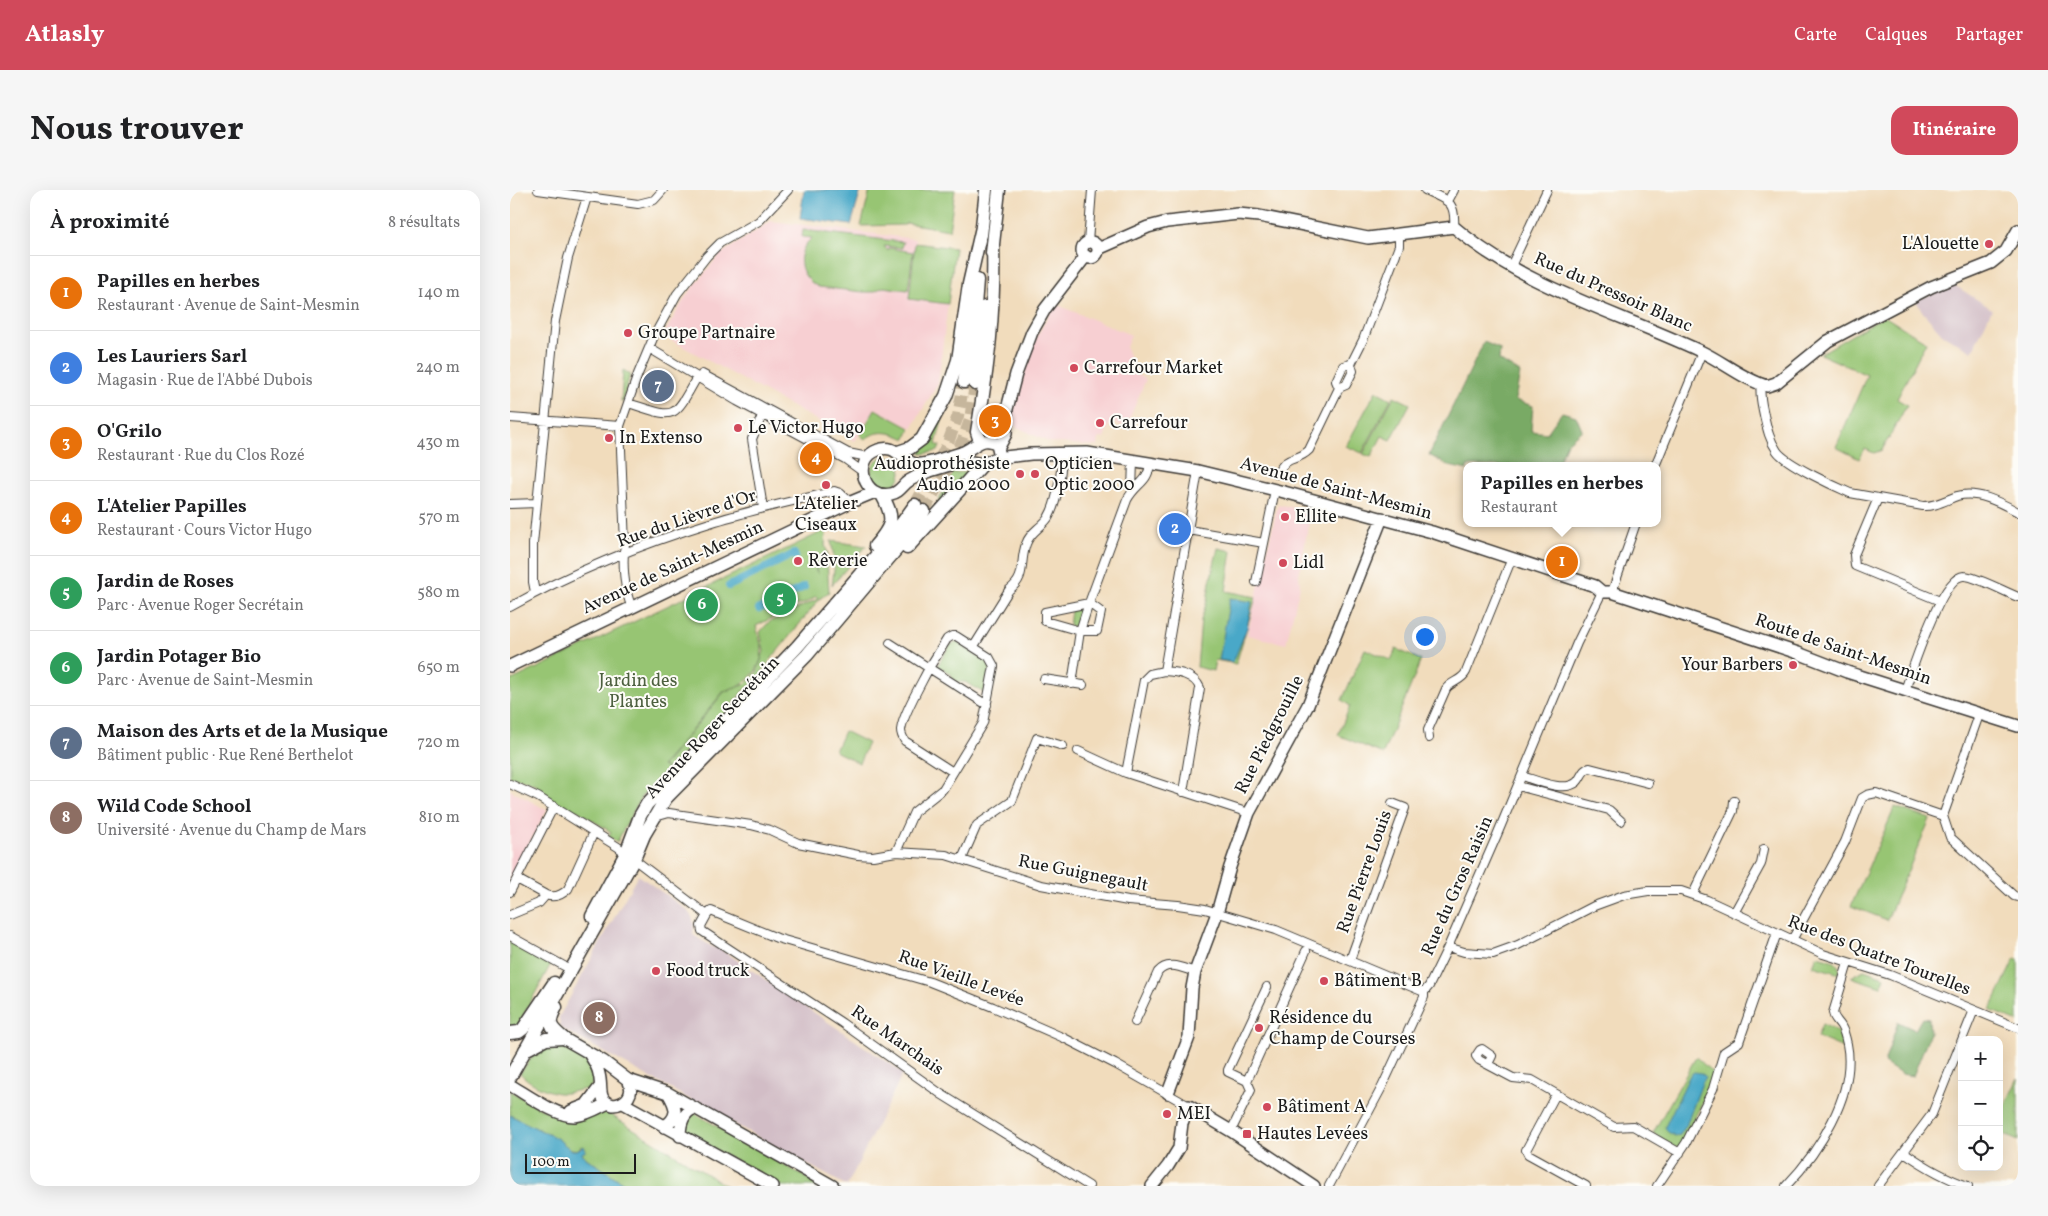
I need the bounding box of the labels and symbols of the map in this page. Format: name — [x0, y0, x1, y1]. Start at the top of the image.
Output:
place label: L'Alouette — [1902, 232, 1979, 257]
marker: L'Alouette — [1983, 238, 1995, 250]
street label: Rue du Pressoir Blanc — [1530, 247, 1696, 339]
place label: Groupe Partnaire — [638, 321, 775, 346]
marker: Groupe Partnaire — [622, 327, 634, 339]
place label: Carrefour Market — [1084, 356, 1223, 381]
marker: Carrefour Market — [1068, 362, 1080, 374]
pin: 7 — [642, 367, 674, 405]
pin: 3 — [979, 402, 1011, 440]
place label: Carrefour — [1110, 411, 1188, 436]
place label: Le Victor Hugo — [748, 416, 864, 441]
marker: Carrefour — [1094, 417, 1106, 429]
marker: Le Victor Hugo — [732, 422, 744, 434]
place label: In Extenso — [619, 426, 703, 451]
marker: In Extenso — [603, 432, 615, 444]
pin: 4 — [800, 439, 832, 477]
street label: Avenue de Saint-Mesmin — [1237, 451, 1435, 527]
place label: Audioprothésiste Audio 2000 — [874, 452, 1010, 498]
place label: Opticien Optic 2000 — [1045, 452, 1135, 498]
marker: Audioprothésiste Audio 2000 — [1014, 468, 1026, 480]
marker: Opticien Optic 2000 — [1029, 468, 1041, 480]
marker: L'Atelier Ciseaux — [820, 479, 832, 491]
street label: Rue du Lièvre d'Or — [614, 483, 760, 555]
place label: L'Atelier Ciseaux — [794, 492, 858, 538]
place label: Ellite — [1295, 505, 1337, 530]
pin: 2 — [1159, 510, 1191, 548]
marker: Ellite — [1279, 511, 1291, 523]
street label: Avenue de Saint-Mesmin — [578, 515, 768, 621]
pin: 1 — [1546, 543, 1578, 581]
place label: Rêverie — [808, 549, 868, 574]
place label: Lidl — [1293, 551, 1324, 576]
marker: Rêverie — [792, 555, 804, 567]
marker: Lidl — [1277, 557, 1289, 569]
pin: 5 — [764, 580, 796, 618]
pin: 6 — [686, 586, 718, 624]
street label: Route de Saint-Mesmin — [1751, 608, 1935, 692]
your location — [1412, 624, 1438, 650]
street label: Avenue Roger Secrétain — [640, 651, 786, 805]
place label: Your Barbers — [1681, 653, 1783, 678]
marker: Your Barbers — [1787, 659, 1799, 671]
park label: Jardin des Plantes — [599, 669, 677, 715]
street label: Rue Piedgrouille — [1229, 671, 1311, 799]
street label: Rue Pierre Louis — [1331, 807, 1399, 937]
street label: Rue du Gros Raisin — [1416, 812, 1500, 960]
street label: Rue Guignegault — [1016, 849, 1150, 899]
street label: Rue des Quatre Tourelles — [1784, 910, 1974, 1002]
street label: Rue Vieille Levée — [894, 945, 1028, 1013]
place label: Food truck — [666, 959, 750, 984]
marker: Food truck — [650, 965, 662, 977]
place label: Bâtiment B — [1334, 969, 1422, 994]
marker: Bâtiment B — [1318, 975, 1330, 987]
pin: 8 — [583, 999, 615, 1037]
street label: Rue Marchais — [845, 1000, 949, 1082]
place label: Résidence du Champ de Courses — [1269, 1006, 1416, 1052]
marker: Résidence du Champ de Courses — [1253, 1022, 1265, 1034]
place label: Bâtiment A — [1277, 1095, 1367, 1120]
marker: Bâtiment A — [1261, 1101, 1273, 1113]
place label: MEI — [1177, 1102, 1211, 1127]
marker: MEI — [1161, 1108, 1173, 1120]
place label: Hautes Levées — [1257, 1122, 1368, 1147]
marker: Hautes Levées — [1241, 1128, 1253, 1140]
scale bar — [525, 1151, 636, 1174]

